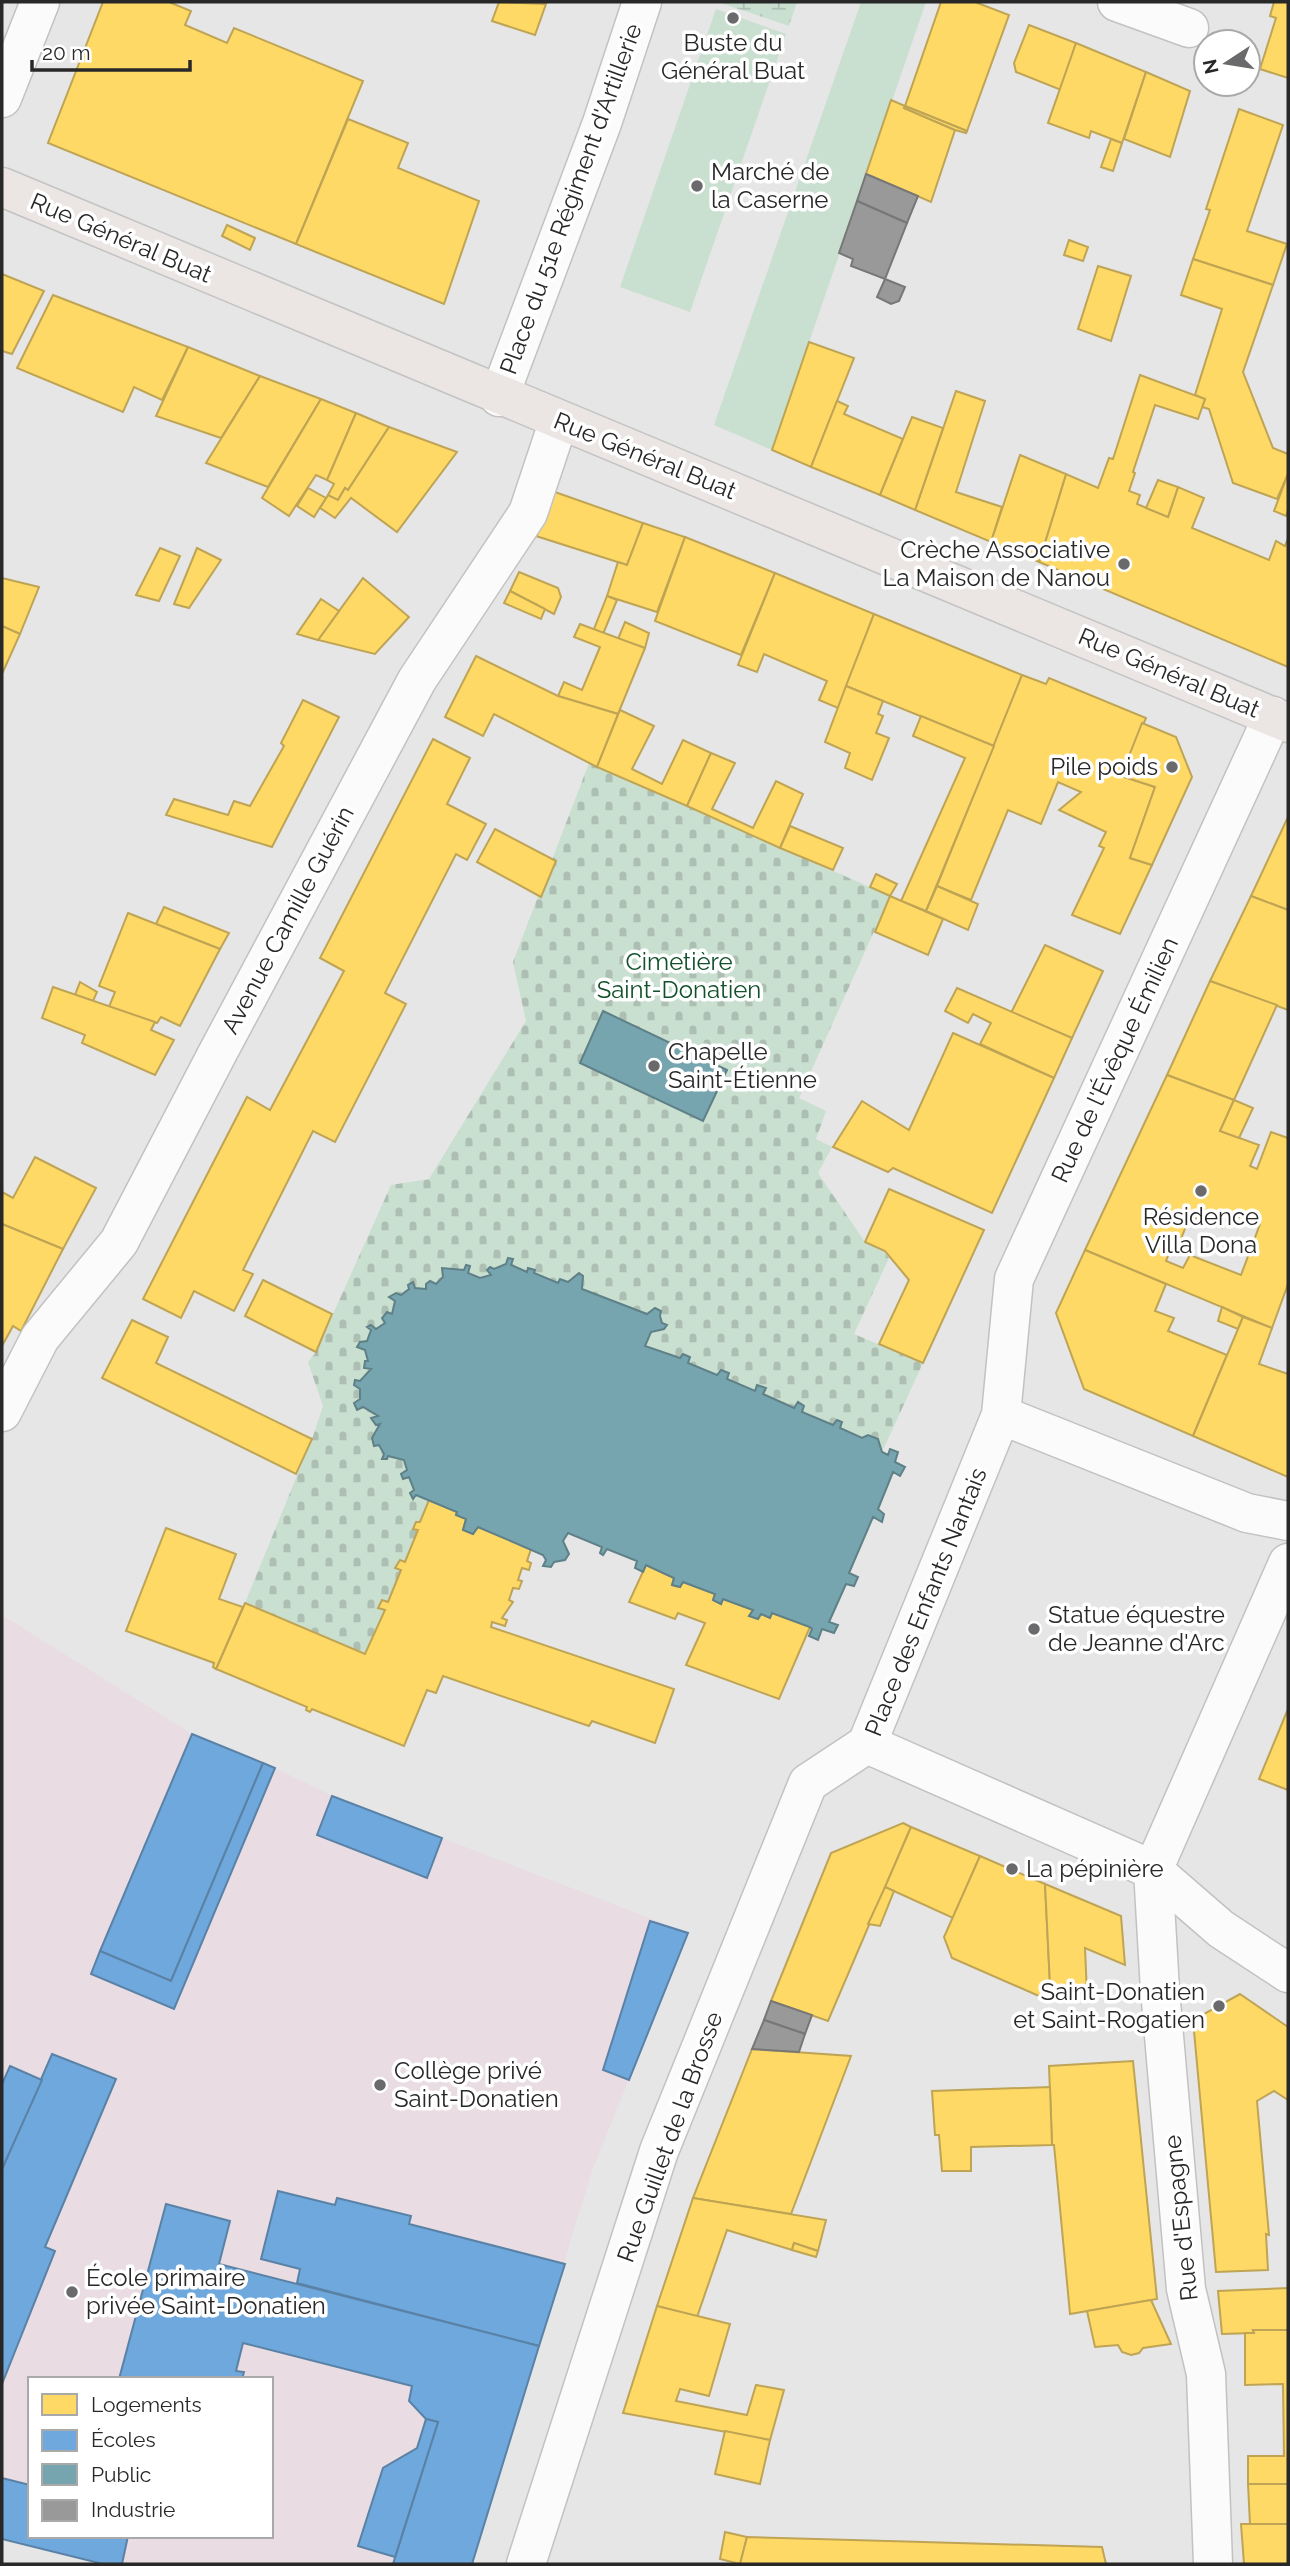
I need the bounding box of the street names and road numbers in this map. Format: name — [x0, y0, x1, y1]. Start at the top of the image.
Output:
street label: Place du 51e Régiment d'Artillerie — [493, 19, 648, 378]
street label: Rue Général Buat — [26, 186, 216, 289]
street label: Rue Général Buat — [550, 406, 741, 505]
street label: Rue Général Buat — [1074, 621, 1264, 724]
street label: Avenue Camille Guérin — [215, 801, 360, 1039]
street label: Rue de l'Évêque Émilien — [1045, 932, 1184, 1187]
street label: Place des Enfants Nantais — [858, 1463, 993, 1740]
street label: Rue Guillet de la Brosse — [611, 2008, 728, 2266]
street label: Rue d'Espagne — [1157, 2134, 1204, 2302]

